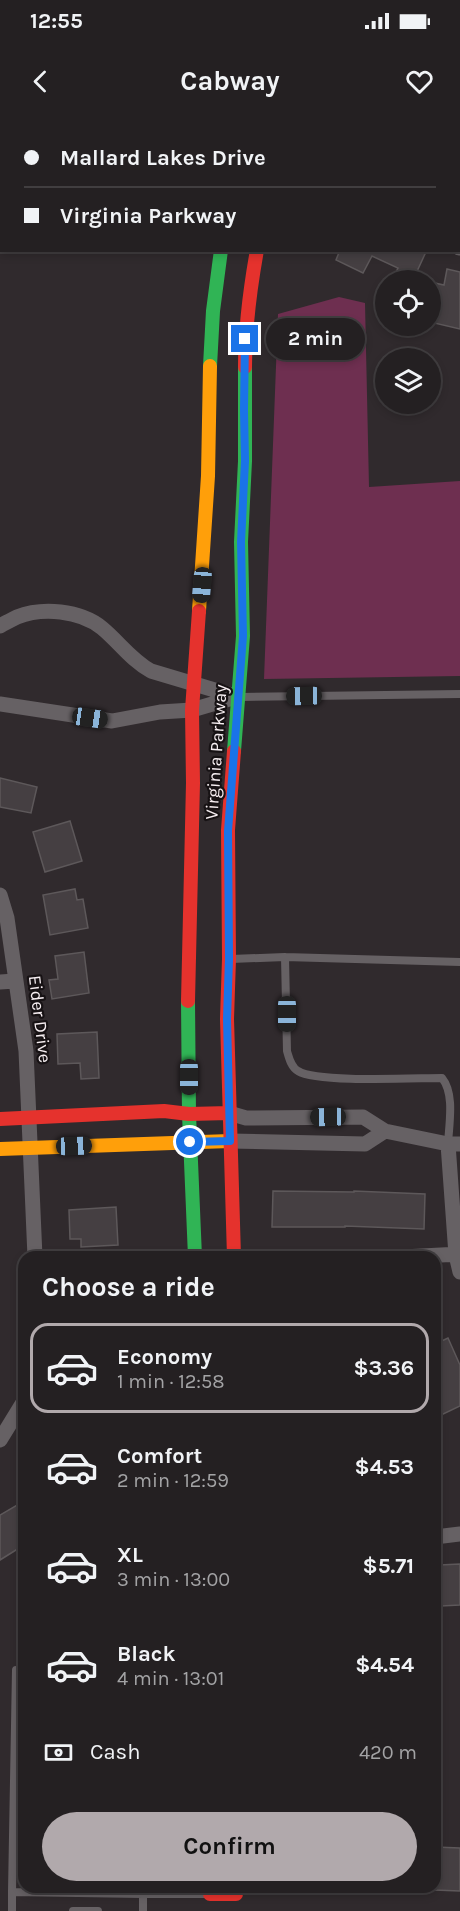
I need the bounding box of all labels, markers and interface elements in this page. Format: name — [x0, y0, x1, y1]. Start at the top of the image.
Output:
text: 12:55 — [30, 8, 83, 34]
icon: back — [24, 65, 57, 98]
text: Cabway — [180, 65, 280, 97]
icon: heart — [403, 65, 436, 98]
text: Mallard Lakes Drive — [60, 145, 266, 171]
text: Virginia Parkway — [60, 203, 236, 229]
map controls — [375, 270, 441, 414]
button: locate — [375, 270, 441, 336]
callout: 2 min — [266, 318, 365, 360]
route end — [231, 325, 258, 352]
text: 2 min — [288, 327, 343, 350]
button: layers — [375, 348, 441, 414]
car — [191, 566, 213, 604]
street label: Virginia Parkway — [200, 683, 232, 820]
car — [286, 687, 322, 705]
car — [71, 707, 109, 729]
street label: Eider Drive — [24, 974, 56, 1064]
car — [278, 996, 296, 1032]
car — [180, 1059, 198, 1095]
car — [310, 1108, 346, 1126]
route start — [176, 1128, 203, 1155]
car — [56, 1136, 92, 1156]
text: Choose a ride — [42, 1271, 215, 1303]
icon: car — [45, 1341, 99, 1395]
text: Economy — [117, 1344, 212, 1370]
text: $3.36 — [353, 1355, 414, 1381]
text: 1 min · 12:58 — [117, 1370, 225, 1393]
icon: car — [45, 1440, 99, 1494]
text: Comfort — [117, 1443, 202, 1469]
text: $4.53 — [355, 1454, 414, 1480]
text: 2 min · 12:59 — [117, 1469, 229, 1492]
icon: car — [45, 1539, 99, 1593]
text: XL — [117, 1542, 143, 1568]
text: $5.71 — [363, 1553, 414, 1579]
text: 3 min · 13:00 — [117, 1568, 230, 1591]
icon: car — [45, 1638, 99, 1692]
text: Black — [117, 1641, 176, 1667]
text: $4.54 — [355, 1652, 414, 1678]
text: 4 min · 13:01 — [117, 1667, 224, 1690]
icon: cash — [42, 1736, 75, 1769]
text: Cash — [90, 1739, 140, 1765]
text: 420 m — [359, 1741, 417, 1764]
button: Confirm — [42, 1812, 417, 1881]

